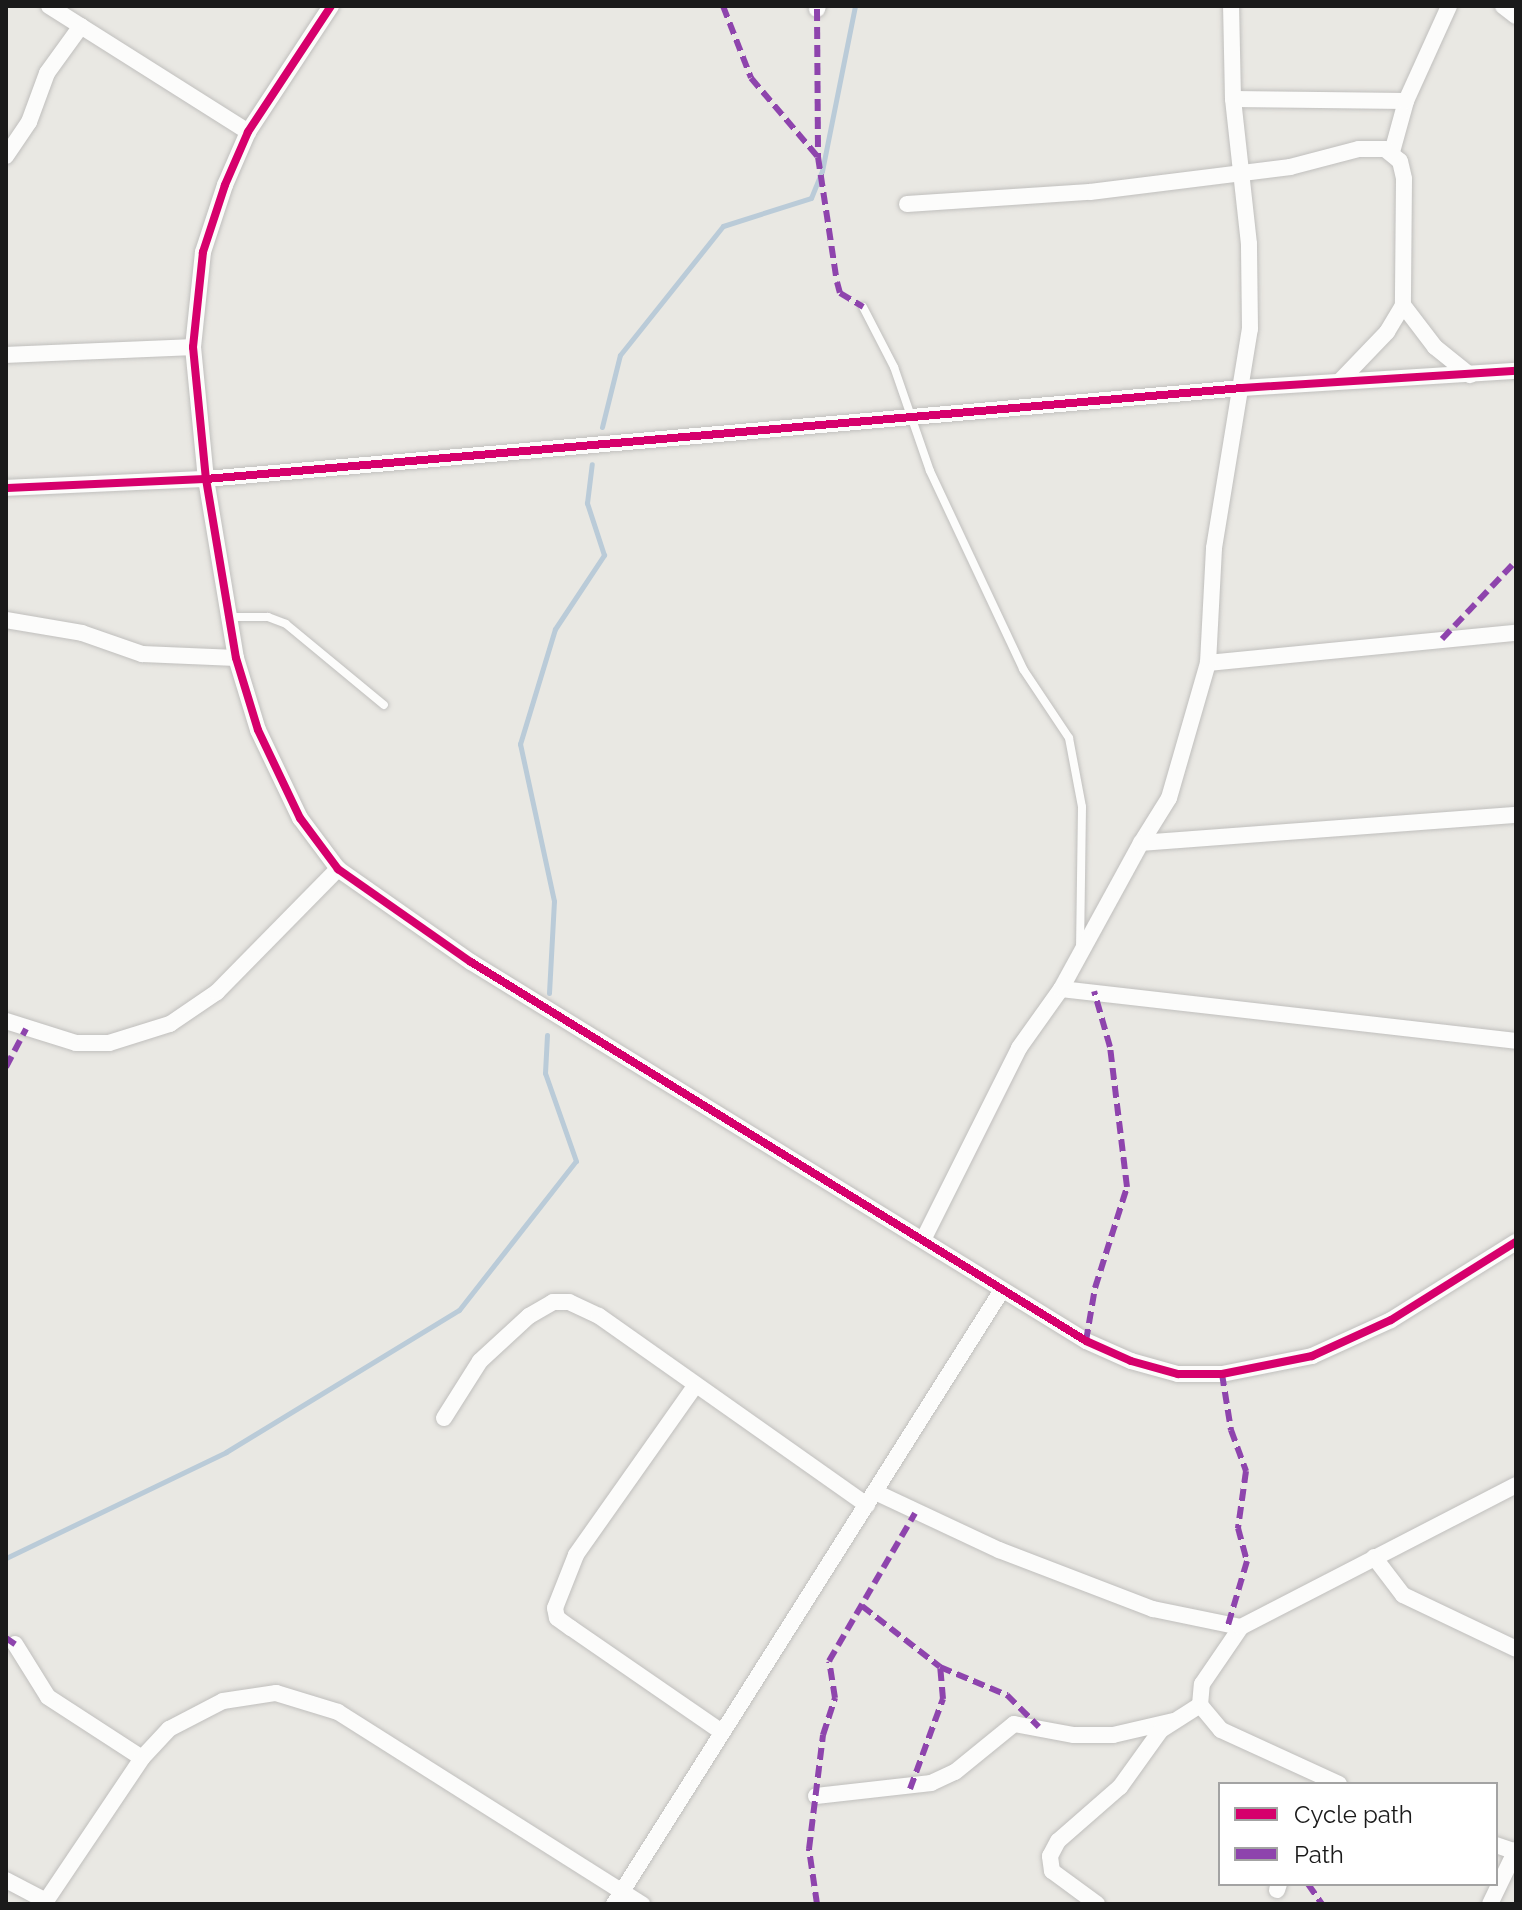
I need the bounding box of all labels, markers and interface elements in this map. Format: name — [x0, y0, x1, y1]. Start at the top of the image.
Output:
legend — [1218, 1782, 1498, 1886]
text: Cycle path — [1294, 1800, 1413, 1829]
text: Path — [1294, 1840, 1344, 1869]

